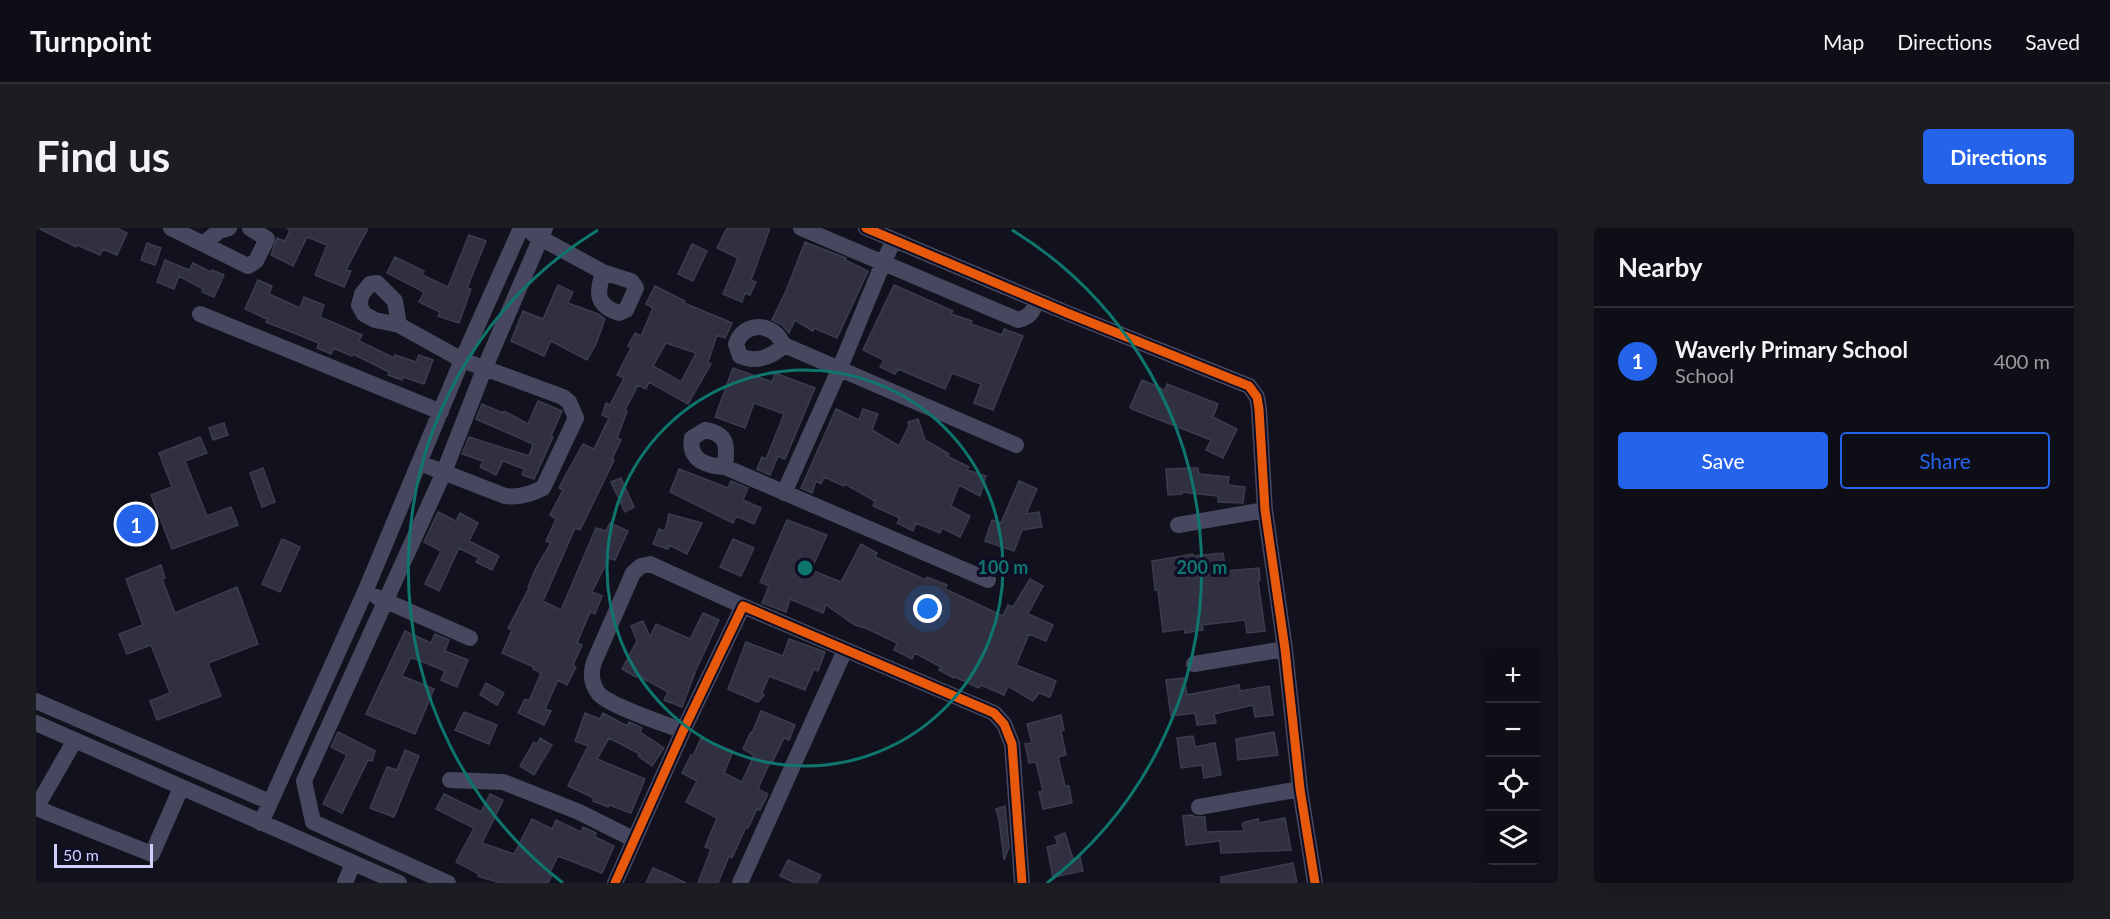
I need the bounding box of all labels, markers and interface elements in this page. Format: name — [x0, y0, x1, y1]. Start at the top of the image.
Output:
text: Turnpoint — [30, 24, 151, 58]
text: Map — [1823, 29, 1864, 54]
text: Directions — [1897, 29, 1992, 54]
text: Saved — [2025, 29, 2080, 54]
button: Directions — [1923, 129, 2074, 184]
text: Find us — [36, 131, 170, 181]
text: Nearby — [1618, 251, 1703, 283]
text: Waverly Primary School — [1675, 336, 1908, 363]
text: 1 — [1632, 349, 1643, 373]
text: 400 m — [1994, 349, 2050, 373]
text: School — [1675, 363, 1734, 387]
button: Save — [1618, 432, 1828, 489]
button: Share — [1840, 432, 2050, 489]
pin: 1 — [116, 502, 156, 546]
text: 100 m — [978, 556, 1028, 578]
text: 200 m — [1177, 556, 1227, 578]
centre of rings — [795, 558, 815, 578]
your location — [913, 594, 942, 623]
map controls — [1486, 649, 1540, 865]
button: + — [1486, 649, 1540, 703]
button: − — [1486, 703, 1540, 757]
button: locate — [1486, 757, 1540, 811]
button: layers — [1486, 811, 1540, 865]
scale bar — [54, 841, 153, 868]
text: 50 m — [63, 845, 99, 864]

